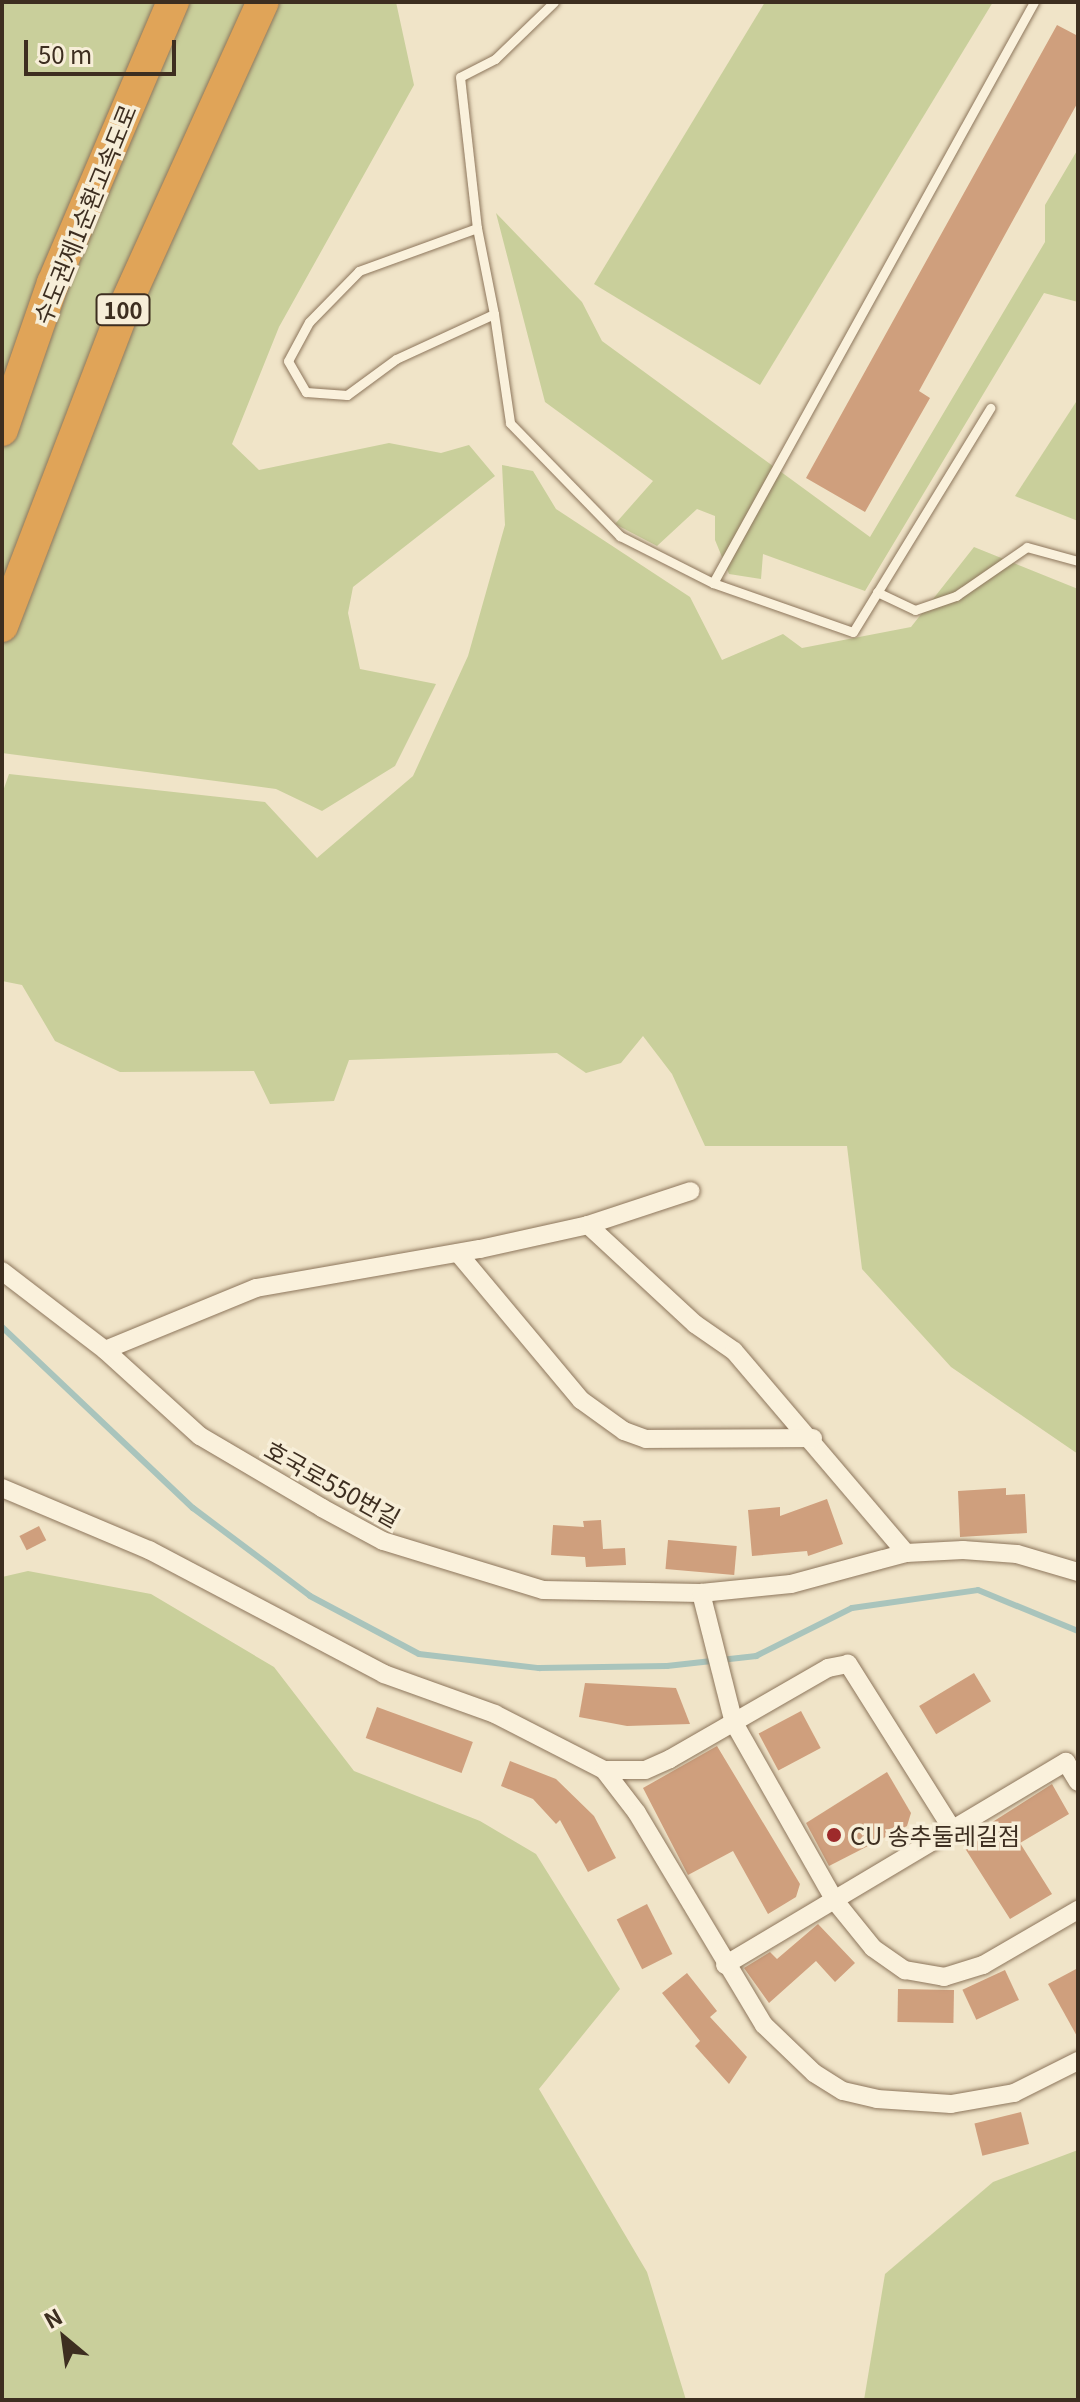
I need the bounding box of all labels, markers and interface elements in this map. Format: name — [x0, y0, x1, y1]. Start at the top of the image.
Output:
scale bar — [28, 24, 180, 74]
text: 50 m — [38, 36, 92, 71]
street label: 수도권제1순환고속도로 — [27, 100, 141, 328]
road number: 100 — [95, 292, 151, 328]
street label: 호국로550번길 — [260, 1434, 406, 1532]
place label: CU 송추둘레길점 — [850, 1821, 1020, 1849]
marker: CU 송추둘레길점 — [825, 1826, 843, 1844]
north arrow — [24, 2298, 104, 2378]
text: N — [37, 2299, 67, 2335]

